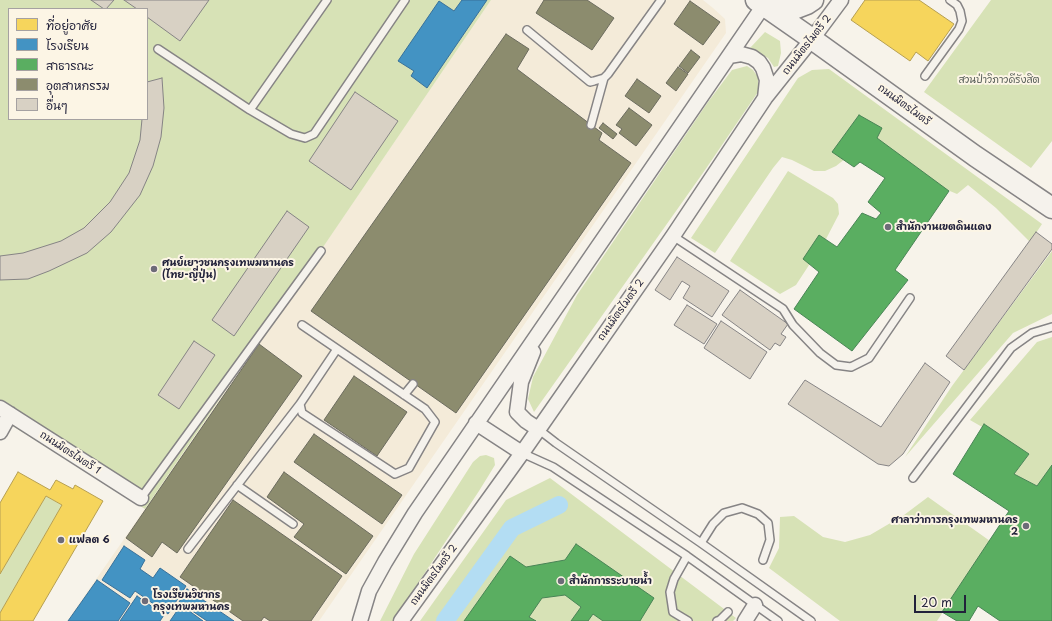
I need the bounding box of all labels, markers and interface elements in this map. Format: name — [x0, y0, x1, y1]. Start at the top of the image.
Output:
legend — [8, 8, 148, 120]
street label: ถนนมิตรไมตรี 2 — [780, 13, 834, 77]
text: ที่อยู่อาศัย — [46, 16, 97, 34]
text: โรงเรียน — [46, 36, 89, 54]
text: สาธารณะ — [46, 56, 94, 74]
park label: สวนป่าวิภาวดีรังสิต — [958, 74, 1040, 86]
text: อุตสาหกรรม — [46, 76, 110, 94]
street label: ถนนมิตรไมตรี — [875, 82, 933, 128]
text: อื่นๆ — [46, 96, 68, 114]
place label: สำนักงานเขตดินแดง — [896, 221, 991, 233]
marker: สำนักงานเขตดินแดง — [883, 222, 893, 232]
place label: ศูนย์เยาวชนกรุงเทพมหานคร (ไทย-ญี่ปุ่น) — [162, 257, 294, 280]
marker: ศูนย์เยาวชนกรุงเทพมหานคร (ไทย-ญี่ปุ่น) — [149, 264, 159, 274]
street label: ถนนมิตรไมตรี 2 — [595, 277, 647, 343]
street label: ถนนมิตรไมตรี 1 — [38, 429, 102, 477]
place label: ศาลาว่าการกรุงเทพมหานคร 2 — [891, 514, 1018, 538]
marker: ศาลาว่าการกรุงเทพมหานคร 2 — [1021, 521, 1031, 531]
place label: แฟลต 6 — [69, 534, 109, 546]
marker: แฟลต 6 — [56, 535, 66, 545]
street label: ถนนมิตรไมตรี 2 — [408, 542, 460, 608]
place label: สำนักการระบายน้ำ — [569, 575, 652, 587]
marker: สำนักการระบายน้ำ — [556, 576, 566, 586]
scale bar — [916, 587, 968, 613]
place label: โรงเรียนวิชากร กรุงเทพมหานคร — [153, 589, 230, 612]
text: 20 m — [921, 593, 952, 611]
marker: โรงเรียนวิชากร กรุงเทพมหานคร — [140, 596, 150, 606]

